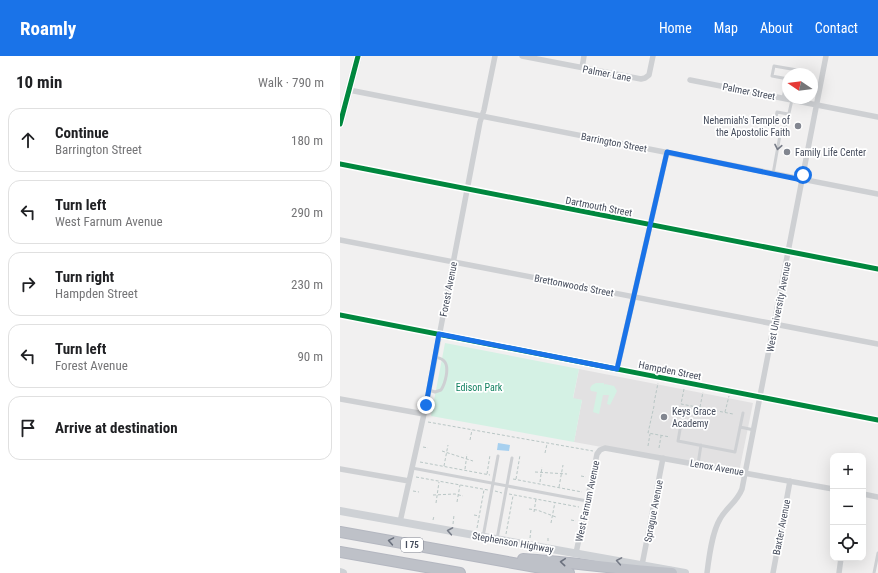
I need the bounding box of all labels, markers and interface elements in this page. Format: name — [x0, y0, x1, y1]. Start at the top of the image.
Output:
text: Roamly — [20, 17, 76, 40]
text: Home — [659, 20, 692, 36]
text: Map — [714, 20, 738, 36]
text: About — [760, 20, 793, 36]
text: Contact — [815, 20, 858, 36]
street label: Palmer Lane — [582, 63, 632, 84]
north arrow — [782, 68, 818, 104]
text: 10 min — [16, 72, 62, 92]
text: Walk · 790 m — [258, 75, 324, 90]
street label: Palmer Street — [722, 81, 776, 102]
place label: Nehemiah's Temple of the Apostolic Faith — [703, 115, 791, 138]
marker: Nehemiah's Temple of the Apostolic Faith — [793, 121, 803, 131]
text: Continue — [55, 124, 109, 142]
icon: ahead — [17, 129, 39, 151]
street label: Barrington Street — [580, 131, 648, 154]
text: 180 m — [291, 133, 323, 148]
text: Barrington Street — [55, 142, 142, 157]
one-way arrow — [774, 144, 782, 150]
marker: Family Life Center — [782, 147, 792, 157]
place label: Family Life Center — [795, 147, 866, 158]
route start — [794, 166, 812, 184]
street label: Dartmouth Street — [565, 195, 633, 218]
text: Turn left — [55, 196, 106, 214]
icon: left — [17, 201, 39, 223]
text: 290 m — [291, 205, 323, 220]
text: West Farnum Avenue — [55, 214, 163, 229]
street label: Forest Avenue — [438, 260, 459, 318]
street label: West University Avenue — [764, 261, 793, 353]
text: Turn right — [55, 268, 114, 286]
street label: Brettonwoods Street — [533, 272, 615, 299]
icon: right — [17, 273, 39, 295]
text: 230 m — [291, 277, 323, 292]
text: Hampden Street — [55, 286, 138, 301]
text: Turn left — [55, 340, 106, 358]
icon: left — [17, 345, 39, 367]
text: 90 m — [297, 349, 323, 364]
text: Forest Avenue — [55, 358, 128, 373]
street label: Hampden Street — [638, 359, 702, 382]
park label: Edison Park — [456, 382, 503, 393]
route end — [417, 396, 435, 414]
place label: Keys Grace Academy — [672, 406, 716, 429]
marker: Keys Grace Academy — [659, 412, 669, 422]
icon: arrive — [17, 417, 39, 439]
text: Arrive at destination — [55, 419, 178, 437]
map controls — [830, 453, 866, 561]
button: + — [830, 453, 866, 489]
street label: Lenox Avenue — [689, 457, 745, 478]
street label: West Farnum Avenue — [574, 459, 602, 543]
street label: Sprague Avenue — [642, 479, 665, 543]
button: − — [830, 489, 866, 525]
street label: Baxter Avenue — [771, 498, 792, 556]
button: locate — [830, 525, 866, 561]
one-way arrow — [447, 527, 453, 535]
street label: Stephenson Highway — [471, 530, 554, 555]
one-way arrow — [388, 537, 394, 546]
road number: I 75 — [401, 538, 423, 552]
one-way arrow — [616, 557, 622, 566]
one-way arrow — [560, 558, 566, 567]

